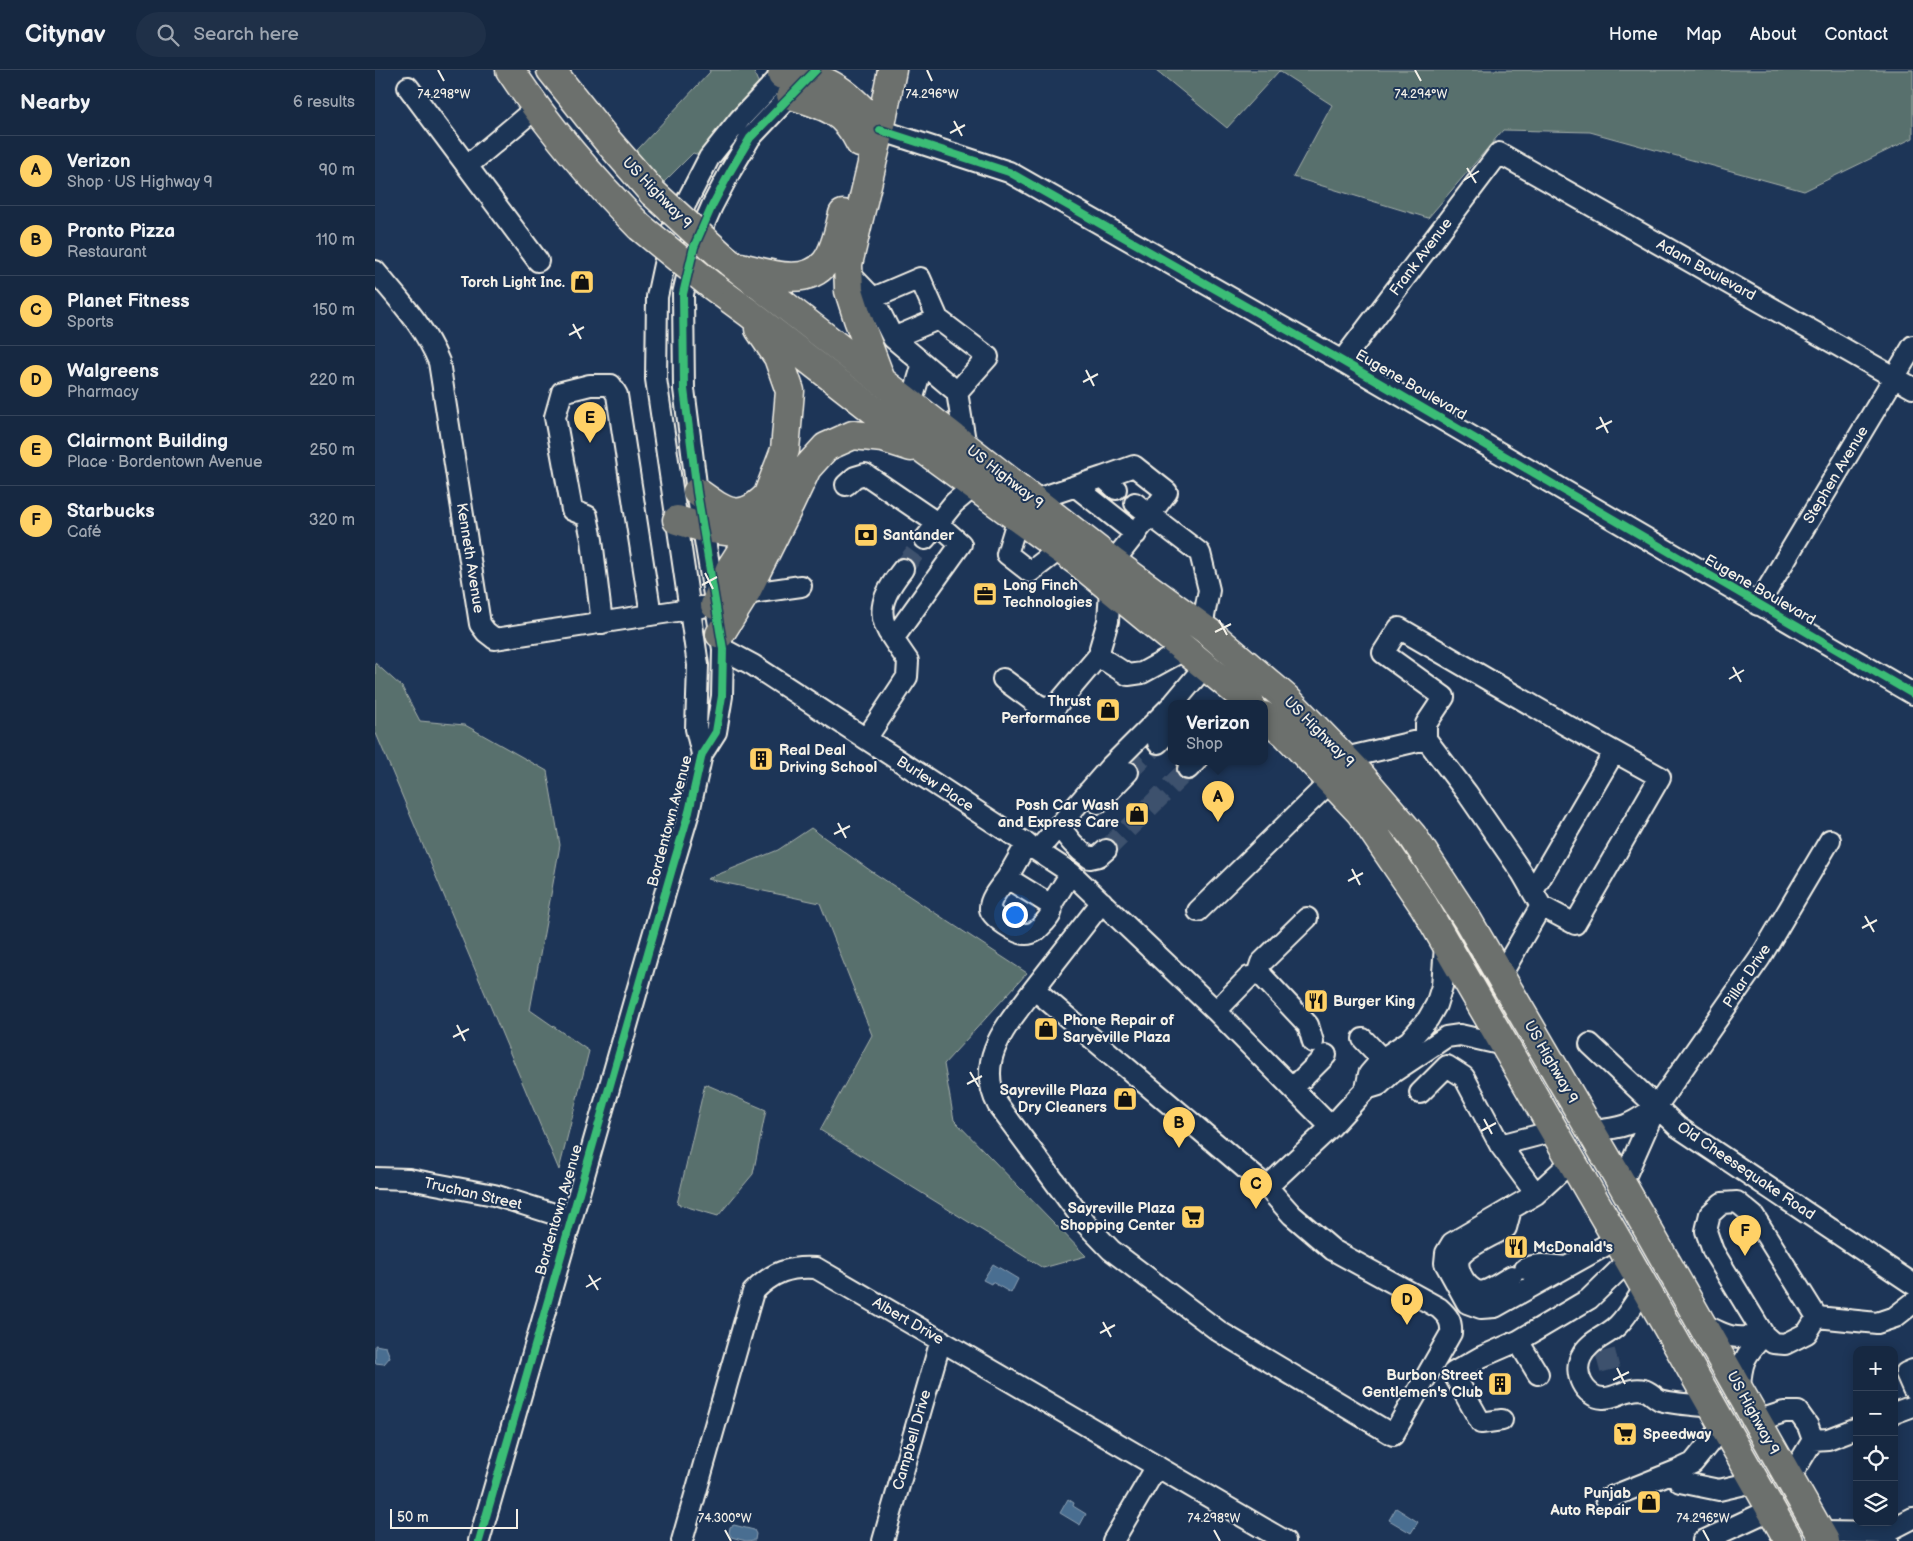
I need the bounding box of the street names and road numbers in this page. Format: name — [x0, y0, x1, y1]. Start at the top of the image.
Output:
street label: US Highway 9 — [618, 153, 696, 233]
street label: Frank Avenue — [1386, 214, 1457, 300]
street label: Adam Boulevard — [1653, 235, 1759, 305]
street label: Eugene Boulevard — [1352, 345, 1470, 425]
street label: Stephen Avenue — [1799, 423, 1873, 527]
street label: US Highway 9 — [963, 441, 1047, 513]
street label: Kenneth Avenue — [452, 501, 488, 615]
street label: Eugene Boulevard — [1701, 550, 1819, 630]
street label: US Highway 9 — [1280, 693, 1358, 771]
street label: Burlew Place — [893, 752, 977, 816]
street label: Bordentown Avenue — [643, 753, 697, 889]
street label: Pillar Drive — [1719, 940, 1775, 1011]
street label: US Highway 9 — [1520, 1017, 1582, 1107]
street label: Old Cheesequake Road — [1673, 1118, 1819, 1224]
street label: Bordentown Avenue — [531, 1142, 587, 1278]
street label: Truchan Street — [422, 1173, 524, 1215]
street label: Albert Drive — [869, 1293, 947, 1349]
street label: US Highway 9 — [1722, 1368, 1784, 1458]
street label: Campbell Drive — [889, 1387, 935, 1492]

